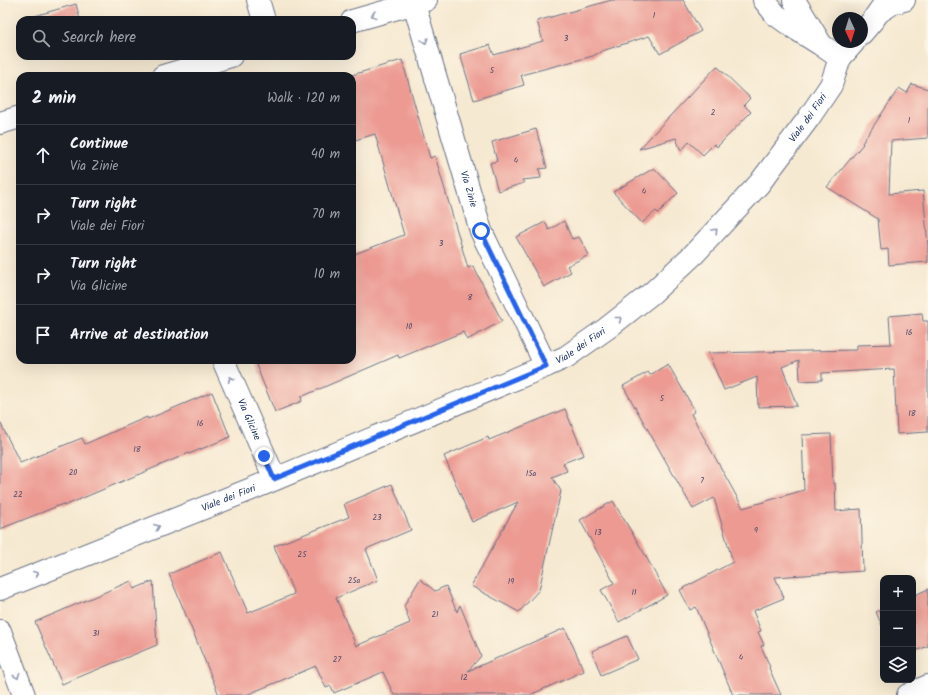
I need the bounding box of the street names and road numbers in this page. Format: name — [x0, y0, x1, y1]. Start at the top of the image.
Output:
street label: Viale dei Fiori — [785, 90, 831, 146]
street label: Via Zinie — [456, 169, 482, 210]
street label: Viale dei Fiori — [553, 323, 609, 369]
street label: Via Glicine — [233, 396, 265, 443]
street label: Viale dei Fiori — [199, 480, 259, 516]

